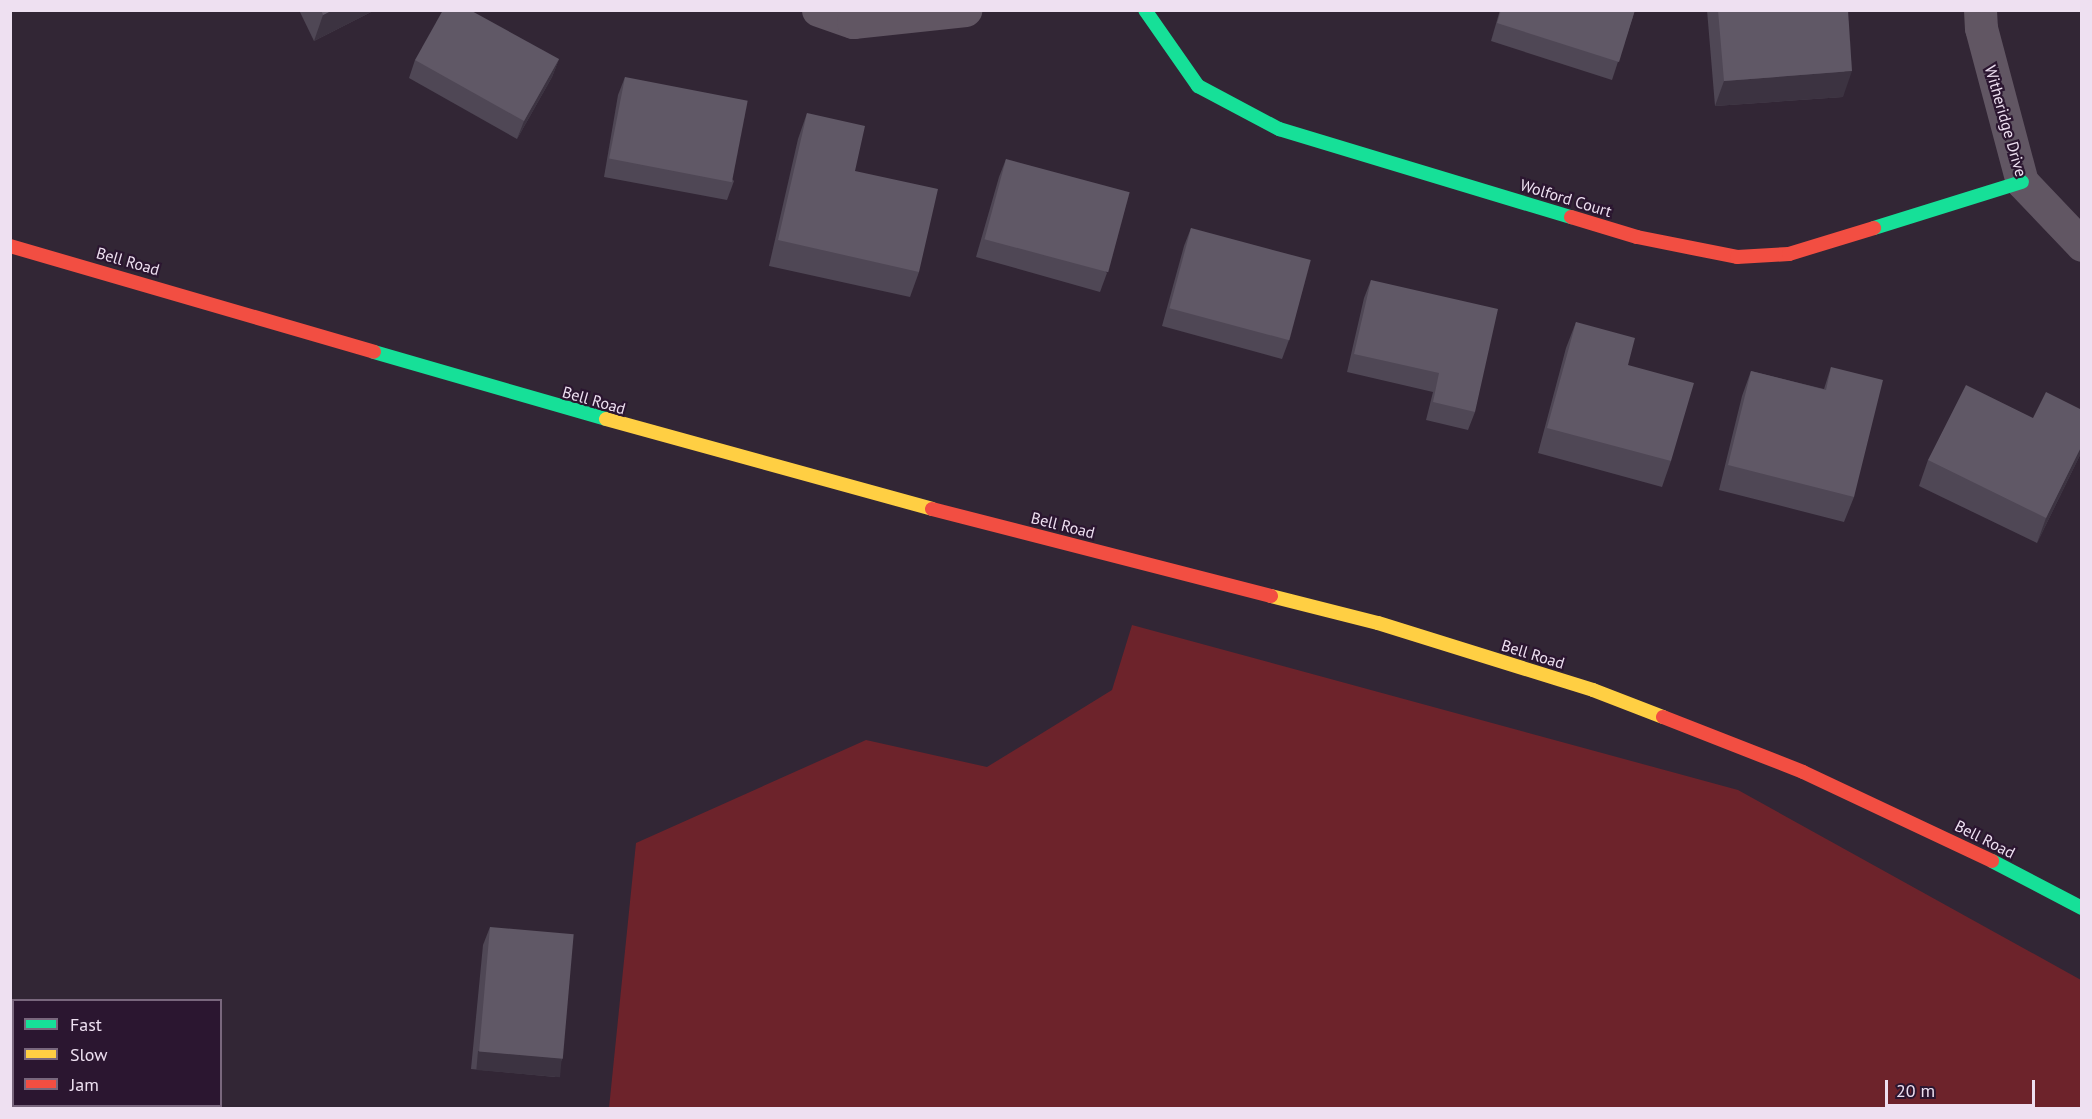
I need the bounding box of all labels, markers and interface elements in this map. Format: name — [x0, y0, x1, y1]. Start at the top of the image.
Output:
street label: Witheridge Drive — [1981, 63, 2031, 179]
street label: Wolford Court — [1518, 175, 1614, 221]
street label: Bell Road — [94, 243, 162, 279]
street label: Bell Road — [560, 382, 628, 418]
street label: Bell Road — [1029, 508, 1097, 542]
street label: Bell Road — [1499, 635, 1567, 673]
street label: Bell Road — [1952, 816, 2018, 862]
legend — [12, 999, 222, 1107]
text: Fast — [70, 1013, 102, 1036]
text: Slow — [70, 1043, 108, 1066]
scale bar — [1888, 1068, 2038, 1106]
text: Jam — [70, 1073, 99, 1096]
text: 20 m — [1896, 1079, 1935, 1102]

